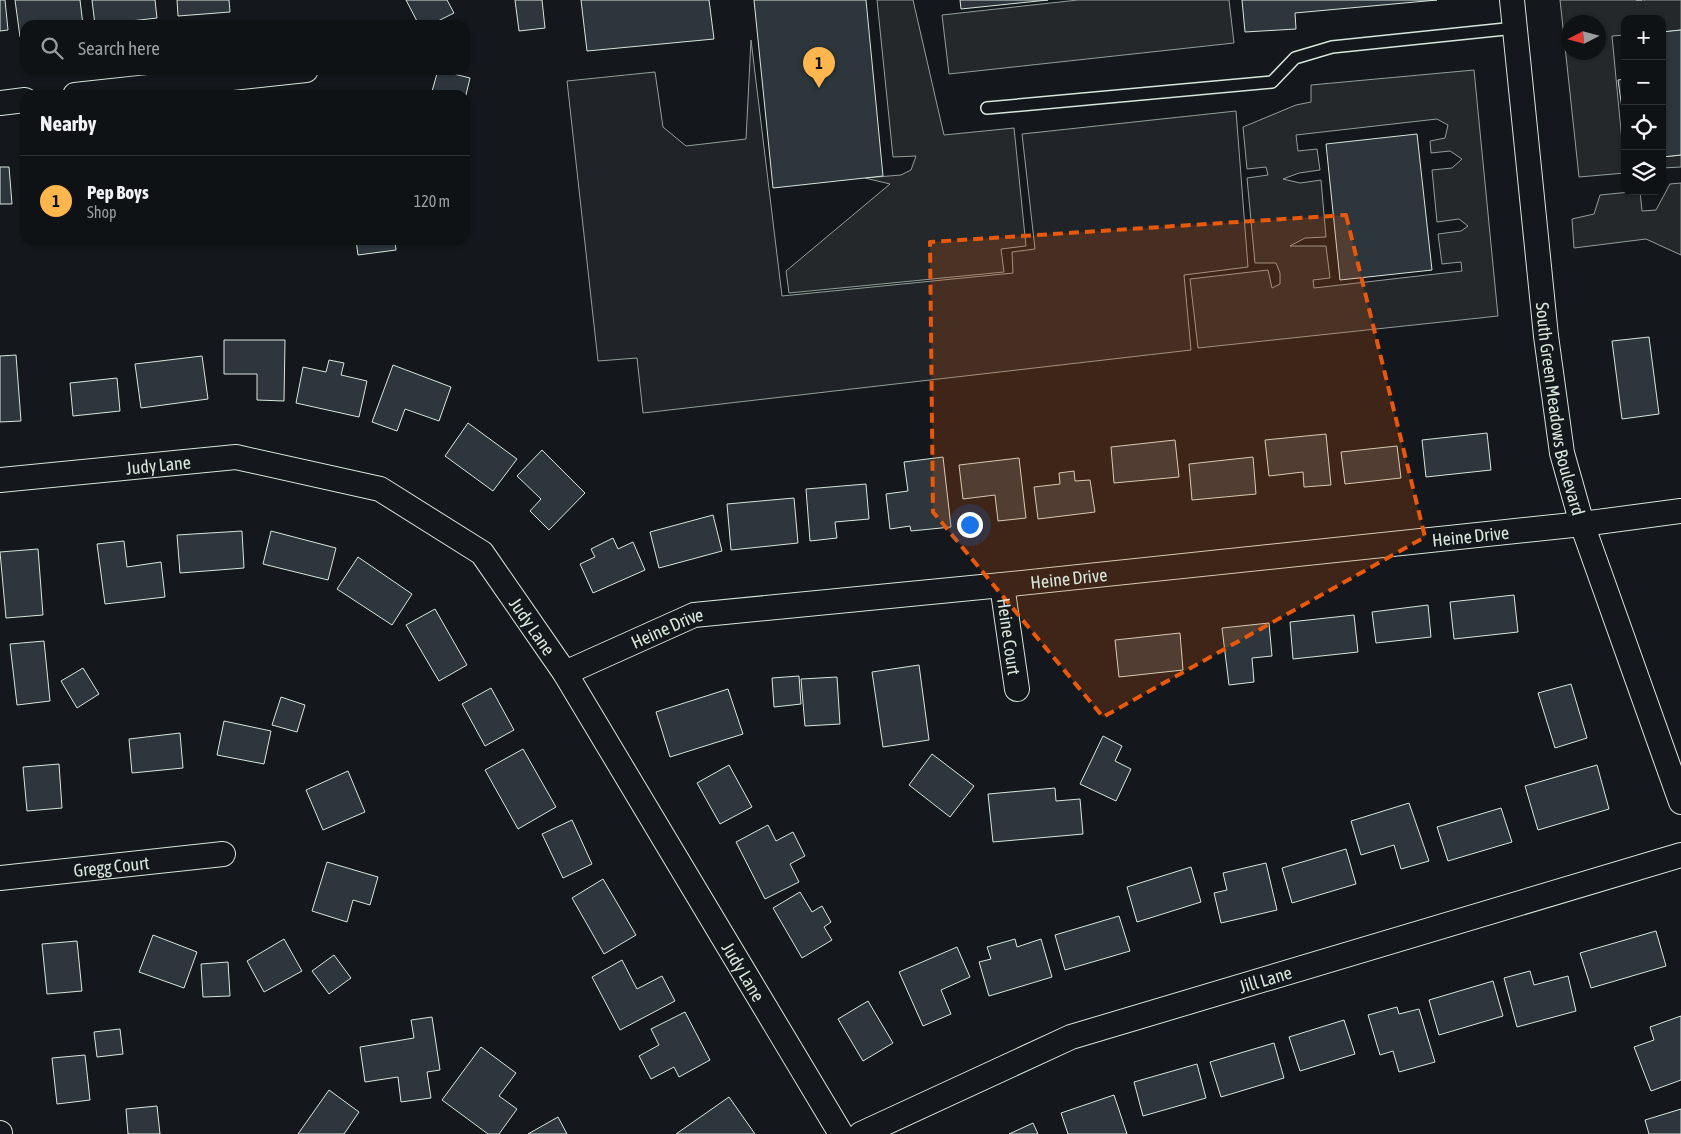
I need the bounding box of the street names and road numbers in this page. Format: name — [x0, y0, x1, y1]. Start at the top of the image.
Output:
street label: South Green Meadows Boulevard — [1532, 301, 1590, 518]
street label: Judy Lane — [125, 451, 192, 478]
street label: Heine Drive — [1431, 521, 1510, 550]
street label: Heine Drive — [1029, 564, 1108, 592]
street label: Judy Lane — [505, 593, 560, 659]
street label: Heine Court — [993, 596, 1025, 676]
street label: Heine Drive — [628, 604, 704, 652]
street label: Gregg Court — [72, 851, 150, 881]
street label: Judy Lane — [718, 938, 770, 1005]
street label: Jill Lane — [1236, 961, 1294, 997]

